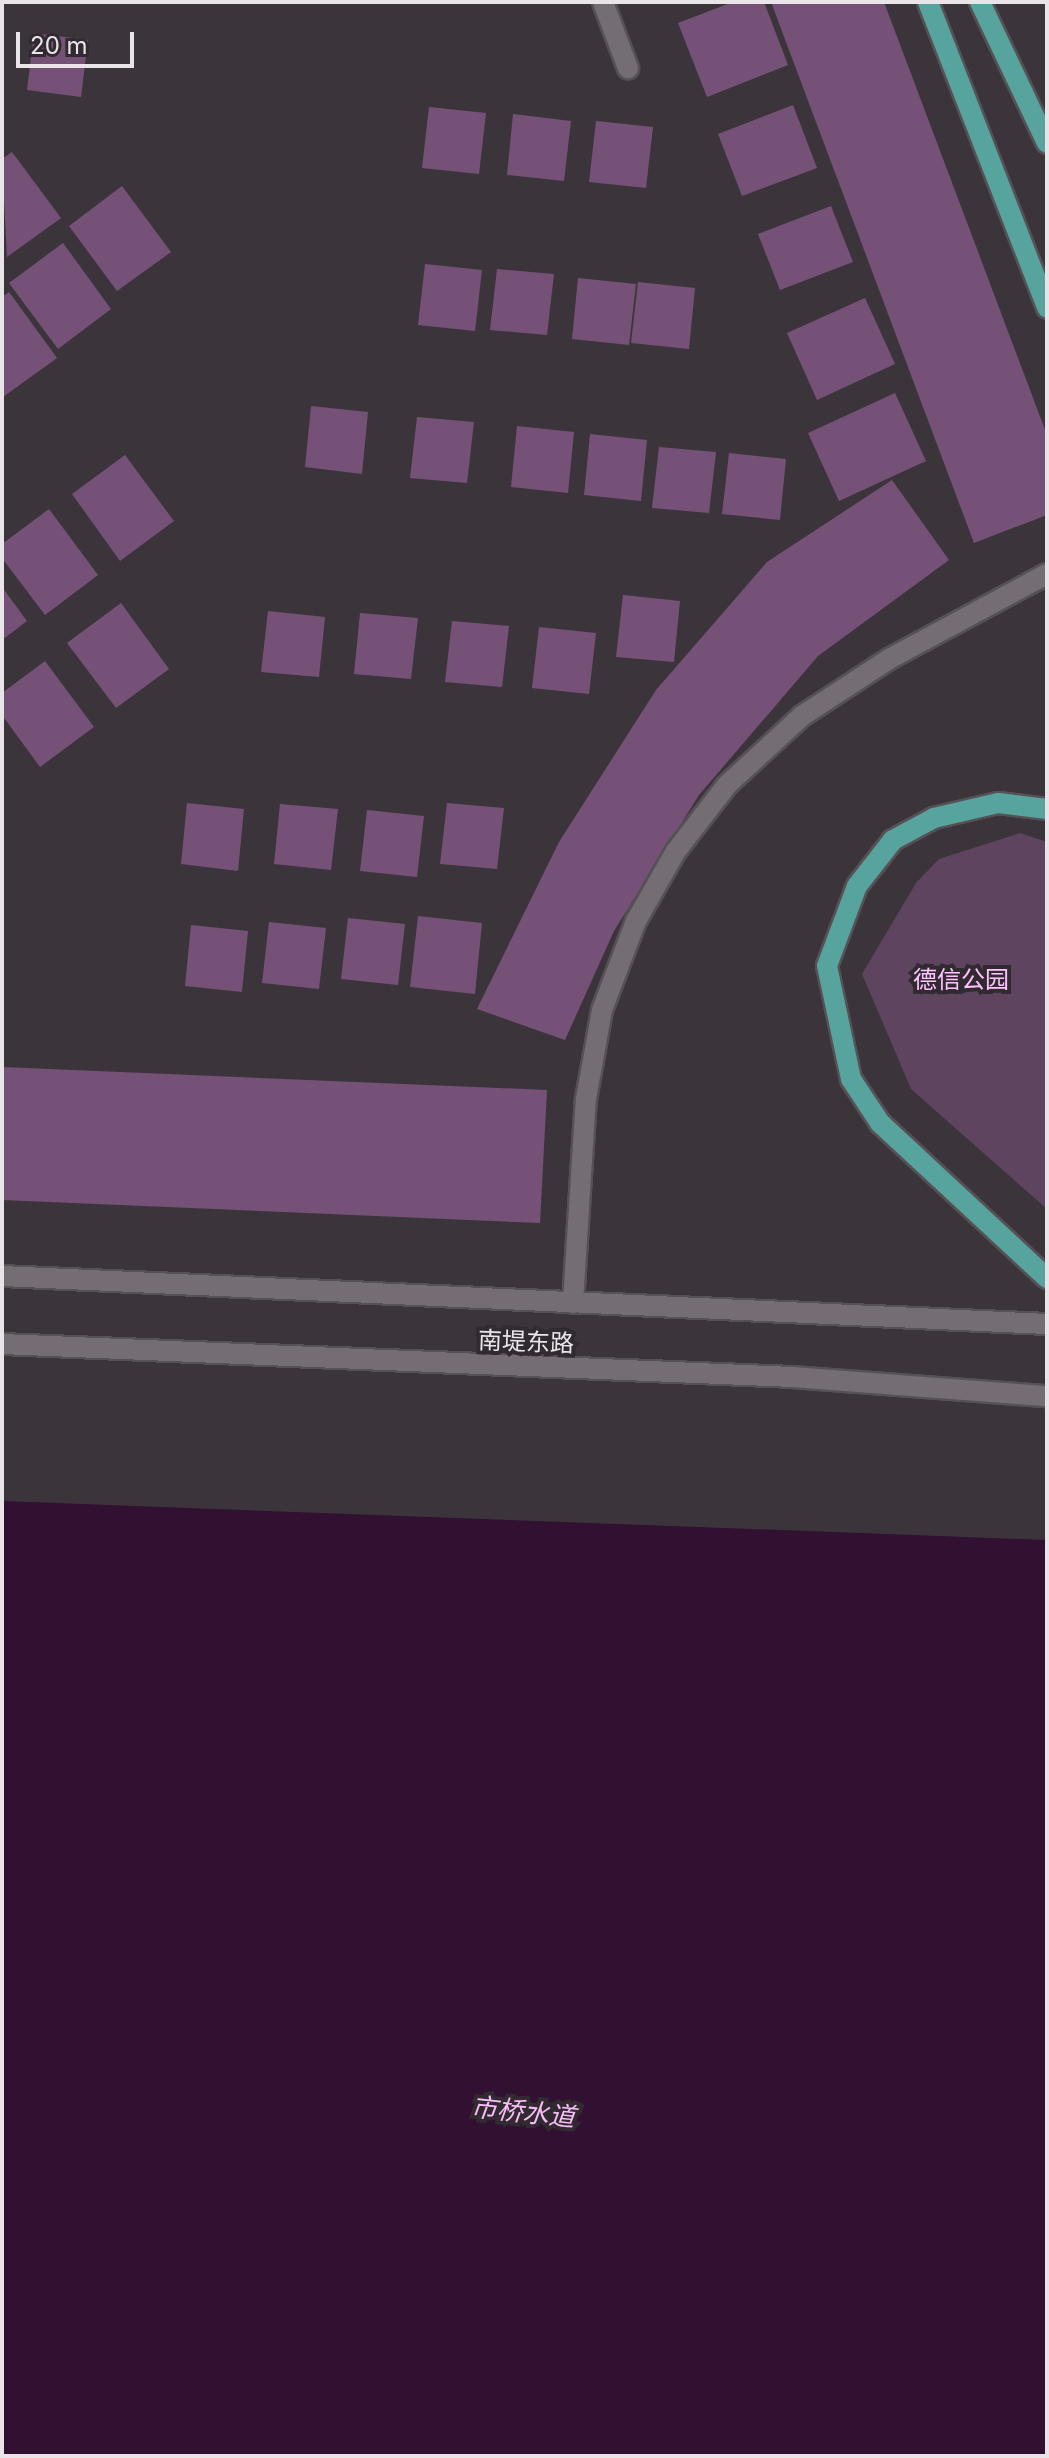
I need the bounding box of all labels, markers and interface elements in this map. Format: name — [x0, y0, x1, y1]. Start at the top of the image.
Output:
scale bar — [20, 16, 138, 66]
text: 20 m — [30, 31, 88, 60]
park label: 德信公园 — [913, 966, 1009, 994]
street label: 南堤东路 — [478, 1326, 574, 1358]
water label: 市桥水道 — [470, 2091, 576, 2133]

